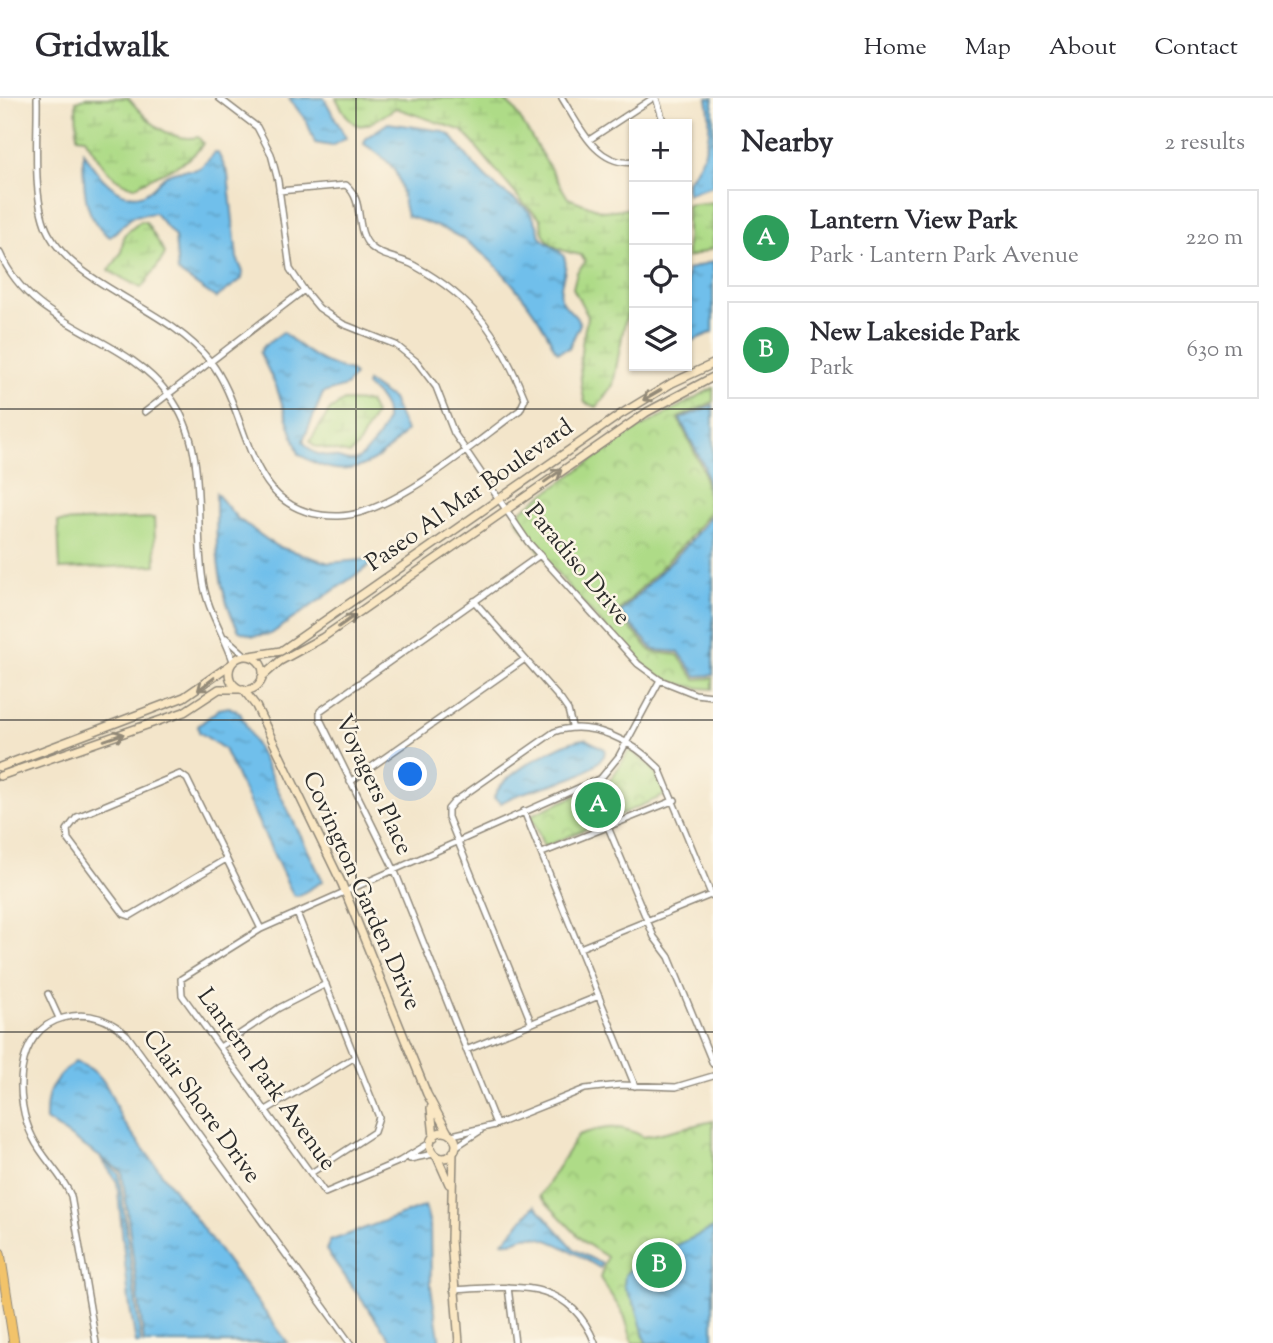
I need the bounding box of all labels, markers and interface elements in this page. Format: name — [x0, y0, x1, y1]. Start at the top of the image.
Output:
text: Gridwalk — [35, 24, 169, 72]
text: Home — [864, 31, 927, 65]
text: Map — [965, 31, 1011, 65]
text: About — [1049, 31, 1116, 65]
text: Contact — [1154, 31, 1238, 65]
map controls — [629, 119, 692, 371]
button: + — [629, 119, 692, 182]
text: Nearby — [741, 122, 833, 165]
text: 2 results — [1165, 127, 1245, 160]
button: − — [629, 182, 692, 245]
text: Lantern View Park — [810, 203, 1018, 240]
text: A — [757, 222, 775, 255]
text: 220 m — [1185, 222, 1243, 255]
text: Park · Lantern Park Avenue — [810, 240, 1079, 273]
button: locate — [629, 245, 692, 308]
button: layers — [629, 308, 692, 371]
text: New Lakeside Park — [810, 315, 1020, 352]
text: B — [759, 334, 773, 367]
text: 630 m — [1186, 334, 1243, 367]
text: Park — [810, 352, 854, 385]
one-way arrow — [643, 388, 663, 402]
street label: Paseo Al Mar Boulevard — [359, 411, 581, 581]
one-way arrow — [543, 469, 562, 483]
street label: Paradiso Drive — [516, 497, 638, 633]
one-way arrow — [337, 614, 356, 628]
one-way arrow — [198, 676, 216, 691]
street label: Voyagers Place — [326, 709, 420, 861]
one-way arrow — [102, 730, 124, 742]
your location — [393, 757, 427, 791]
street label: Covington Garden Drive — [293, 766, 429, 1016]
pin: A — [575, 779, 621, 831]
street label: Lantern Park Avenue — [188, 982, 344, 1178]
street label: Clair Shore Drive — [134, 1023, 268, 1191]
pin: B — [636, 1239, 682, 1291]

